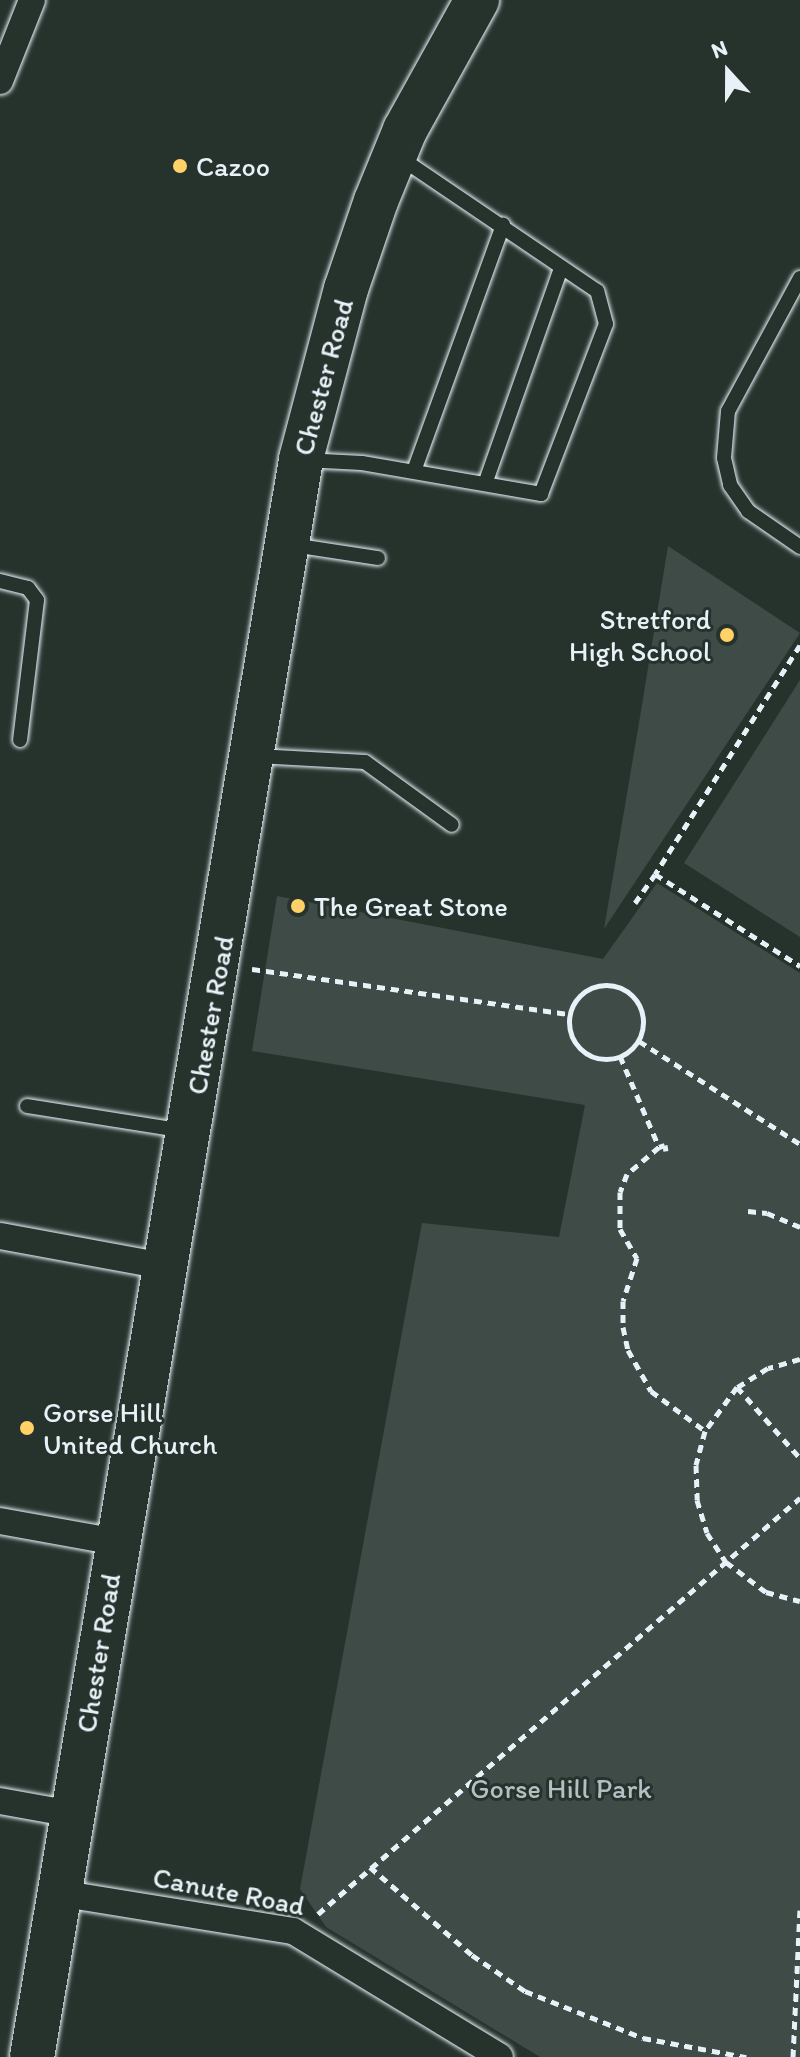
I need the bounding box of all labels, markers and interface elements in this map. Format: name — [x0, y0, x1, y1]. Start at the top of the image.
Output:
north arrow — [688, 32, 768, 112]
text: N — [707, 34, 731, 64]
place label: Cazoo — [196, 149, 270, 183]
marker: Cazoo — [171, 157, 189, 175]
street label: Chester Road — [286, 295, 360, 459]
place label: Stretford High School — [570, 602, 711, 668]
marker: Stretford High School — [718, 626, 736, 644]
place label: The Great Stone — [314, 889, 508, 923]
marker: The Great Stone — [289, 897, 307, 915]
street label: Chester Road — [180, 933, 240, 1097]
place label: Gorse Hill United Church — [43, 1395, 217, 1461]
marker: Gorse Hill United Church — [18, 1419, 36, 1437]
street label: Chester Road — [69, 1571, 127, 1735]
park label: Gorse Hill Park — [471, 1771, 651, 1805]
street label: Canute Road — [150, 1860, 308, 1922]

